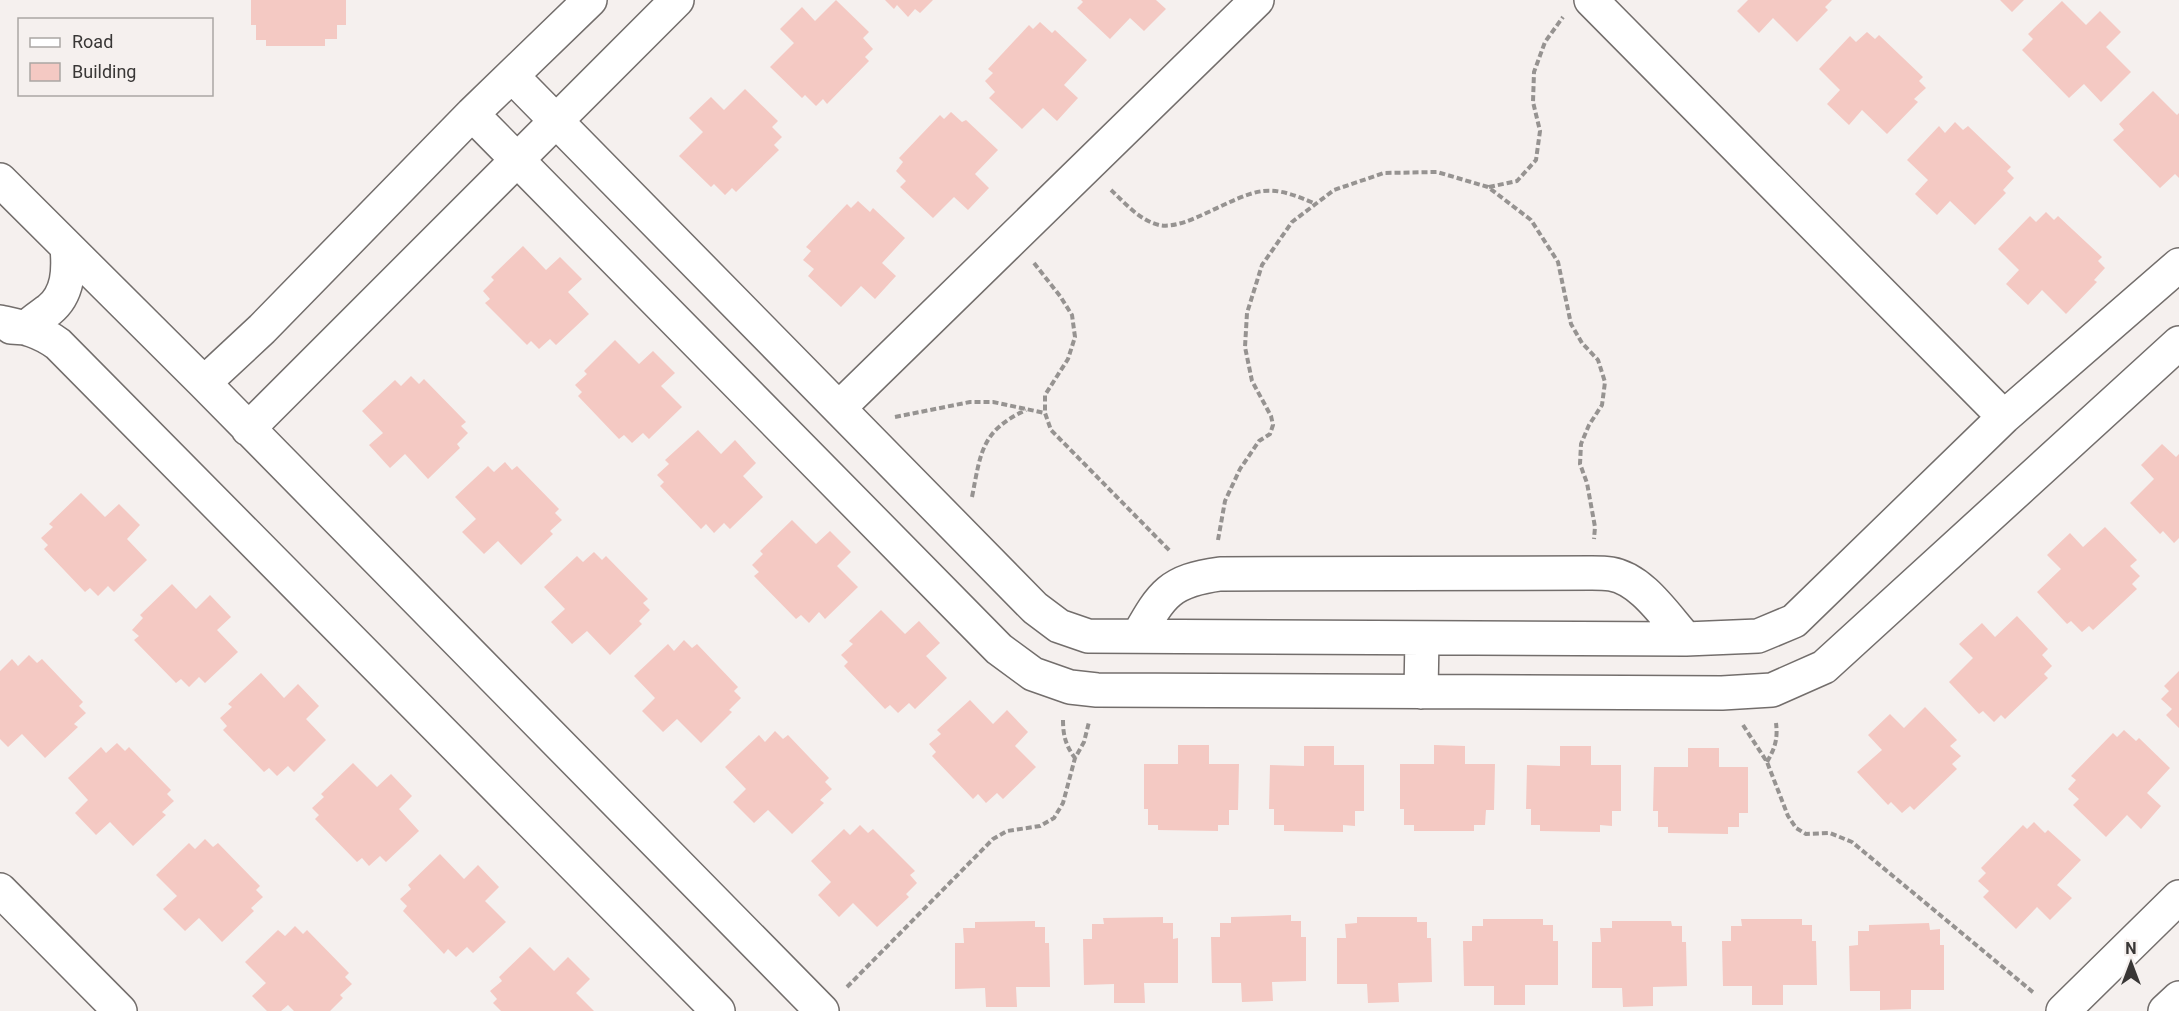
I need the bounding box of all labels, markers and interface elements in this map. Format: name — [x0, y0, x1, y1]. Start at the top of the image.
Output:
legend — [18, 18, 213, 96]
text: Road — [72, 31, 113, 52]
text: Building — [72, 61, 136, 82]
north arrow — [2101, 933, 2161, 993]
text: N — [2125, 939, 2137, 958]

